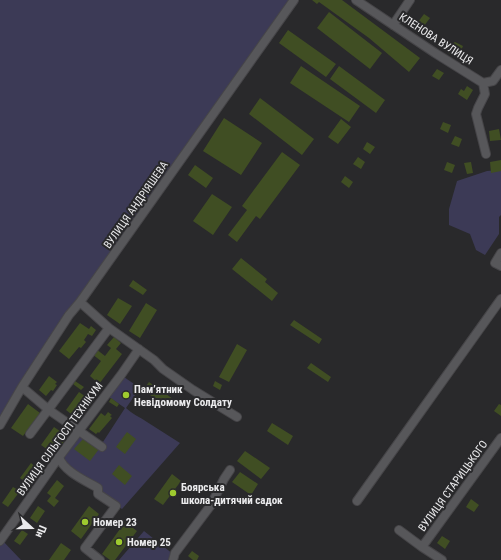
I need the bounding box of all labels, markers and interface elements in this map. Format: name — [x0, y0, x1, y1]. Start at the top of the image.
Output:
street label: КЛЕНОВА ВУЛИЦЯ — [397, 10, 475, 68]
street label: ВУЛИЦЯ АНДРІЯШЕВА — [101, 158, 171, 251]
street label: ВУЛИЦЯ СІЛЬГОСП ТЕХНІКУМ — [14, 380, 106, 498]
place label: Пам’ятник Невідомому Солдату — [134, 383, 232, 409]
marker: Пам’ятник Невідомому Солдату — [121, 390, 131, 400]
street label: ВУЛИЦЯ СТАРИЦЬКОГО — [416, 438, 490, 534]
place label: Боярська школа-дитячий садок — [181, 481, 283, 507]
marker: Боярська школа-дитячий садок — [168, 488, 178, 498]
north arrow — [12, 508, 52, 548]
place label: Номер 23 — [93, 516, 137, 529]
marker: Номер 23 — [80, 517, 90, 527]
text: Пн — [33, 523, 49, 539]
place label: Номер 25 — [127, 536, 171, 549]
marker: Номер 25 — [114, 537, 124, 547]

